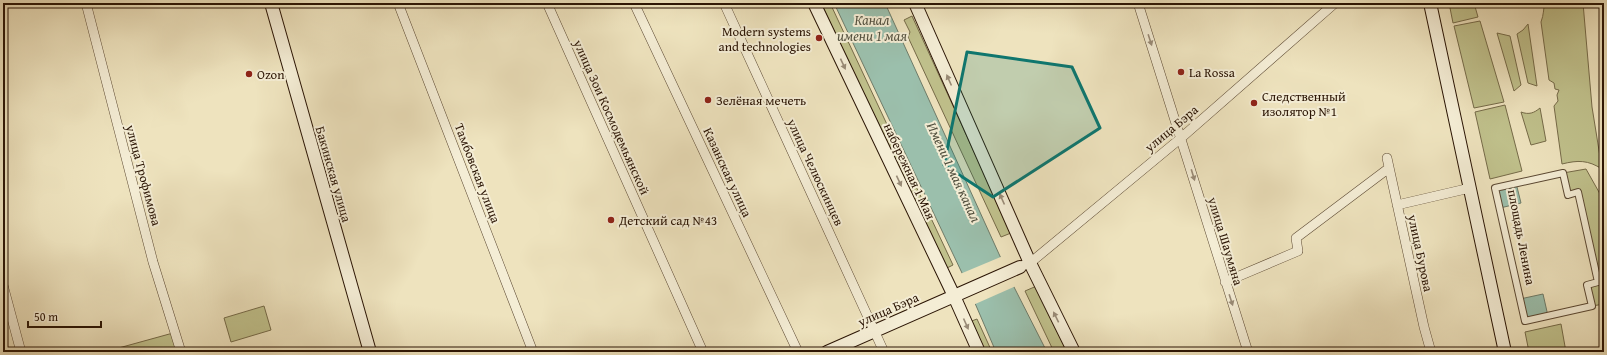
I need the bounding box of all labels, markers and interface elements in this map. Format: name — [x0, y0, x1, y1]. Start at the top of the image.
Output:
water label: Канал имени 1 мая — [837, 10, 907, 46]
place label: Modern systems and technologies — [719, 22, 811, 56]
marker: Modern systems and technologies — [814, 33, 824, 43]
one-way arrow — [1148, 34, 1154, 46]
street label: улица Зои Космодемьянской — [568, 36, 654, 198]
one-way arrow — [840, 58, 846, 69]
place label: La Rossa — [1189, 63, 1236, 82]
place label: Ozon — [257, 65, 285, 84]
marker: La Rossa — [1176, 67, 1186, 77]
marker: Ozon — [244, 69, 254, 79]
one-way arrow — [946, 75, 952, 86]
place label: Следственный изолятор №1 — [1262, 87, 1346, 121]
place label: Зелёная мечеть — [716, 91, 806, 110]
marker: Зелёная мечеть — [703, 95, 713, 105]
marker: Следственный изолятор №1 — [1249, 98, 1259, 108]
street label: улица Бэра — [1140, 100, 1203, 157]
street label: улица Челюскинцев — [782, 115, 849, 229]
water label: Имени 1 мая канал — [922, 119, 986, 226]
street label: Тамбовская улица — [450, 120, 506, 227]
street label: набережная 1 Мая — [879, 120, 940, 223]
street label: улица Трофимова — [121, 122, 166, 228]
street label: Бакинская улица — [311, 124, 357, 225]
street label: Казанская улица — [698, 124, 757, 221]
one-way arrow — [1190, 170, 1196, 182]
one-way arrow — [896, 175, 902, 187]
street label: площадь Ленина — [1503, 188, 1540, 287]
one-way arrow — [999, 193, 1005, 205]
street label: улица Шаумяна — [1203, 194, 1248, 288]
place label: Детский сад №43 — [618, 211, 717, 230]
street label: улица Бурова — [1403, 212, 1438, 294]
marker: Детский сад №43 — [606, 215, 616, 225]
street label: улица Бэра — [854, 287, 922, 332]
one-way arrow — [1228, 294, 1234, 306]
scale bar — [28, 303, 101, 329]
text: 50 m — [34, 308, 58, 325]
one-way arrow — [1053, 311, 1060, 323]
one-way arrow — [963, 318, 969, 330]

